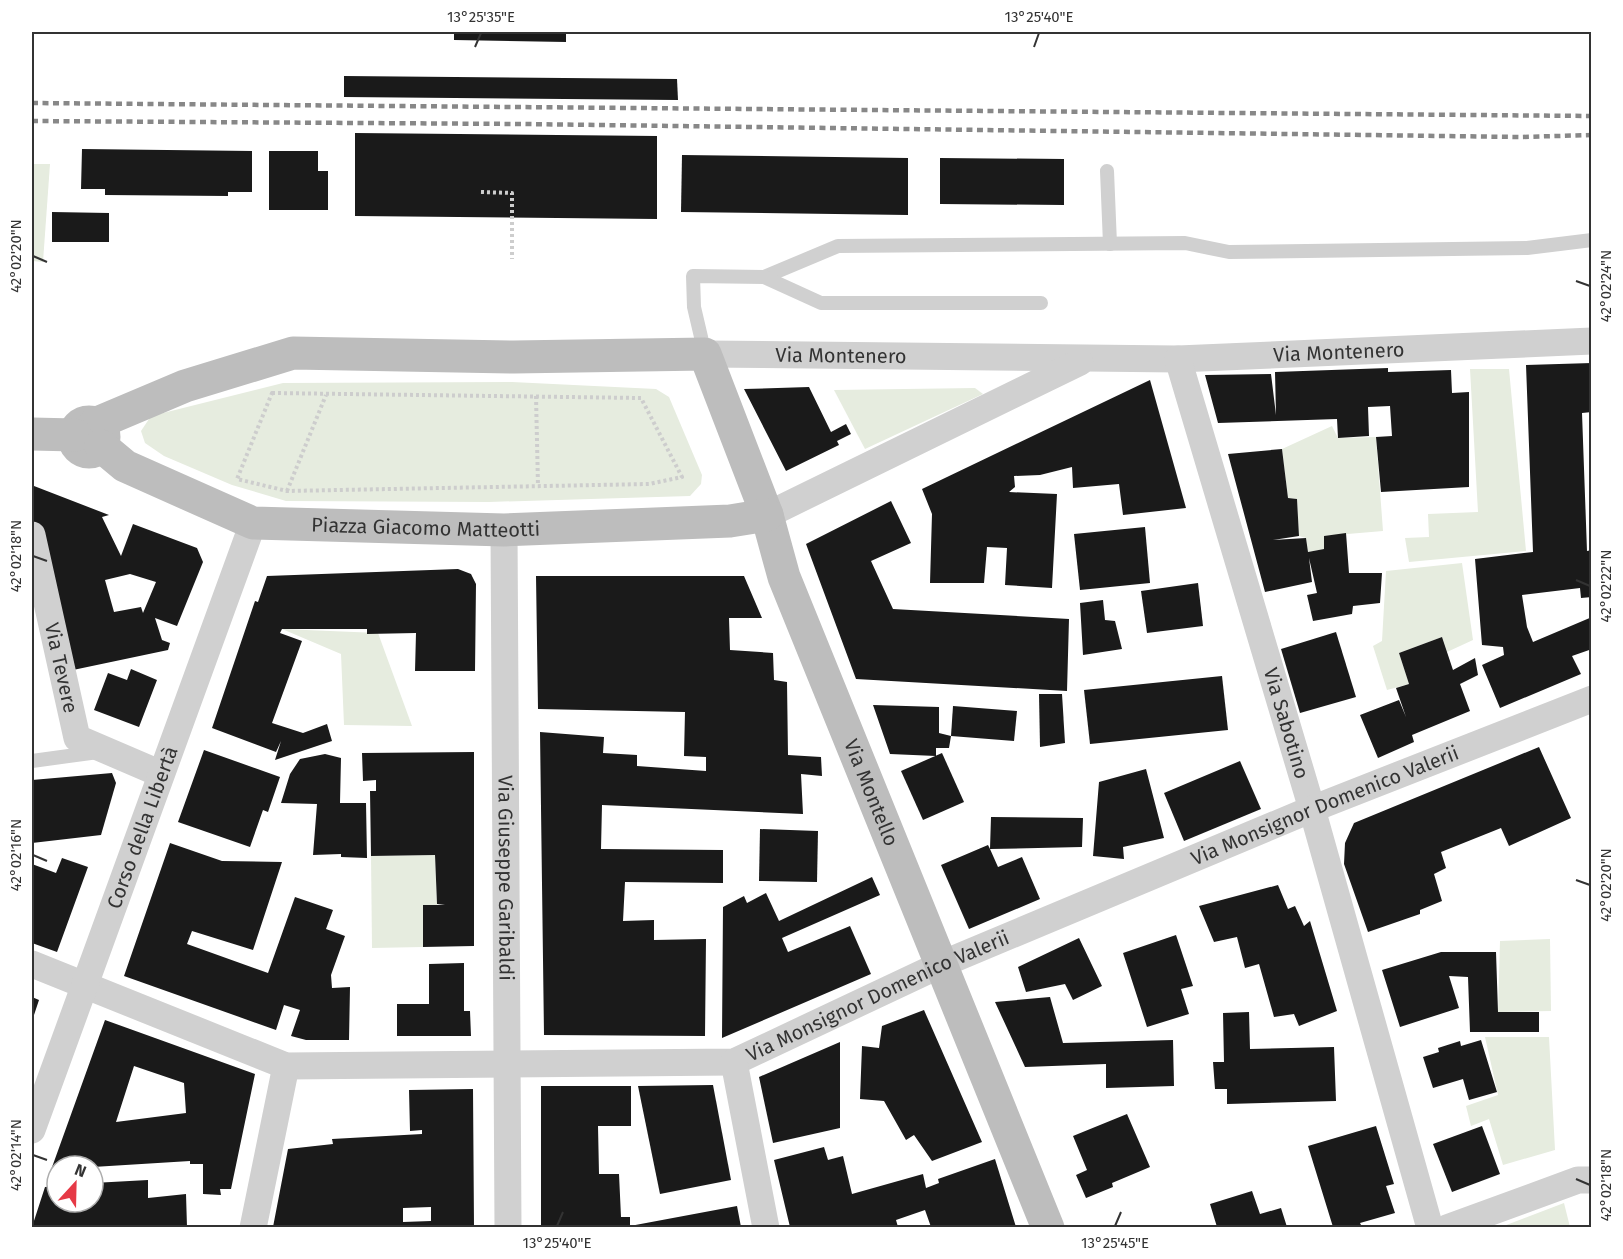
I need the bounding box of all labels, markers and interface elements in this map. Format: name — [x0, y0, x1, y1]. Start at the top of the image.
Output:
text: 13°25'35"E — [447, 8, 515, 26]
text: 13°25'40"E — [1004, 8, 1074, 26]
text: 42°02'20"N — [7, 219, 25, 293]
text: 42°02'24"N — [1597, 250, 1615, 322]
street label: Via Montenero — [1273, 337, 1405, 367]
street label: Via Montenero — [775, 343, 907, 368]
street label: Piazza Giacomo Matteotti — [311, 513, 541, 542]
text: 42°02'18"N — [7, 520, 25, 592]
text: 42°02'22"N — [1597, 550, 1615, 622]
street label: Via Tevere — [40, 620, 83, 715]
street label: Via Sabotino — [1259, 665, 1314, 782]
street label: Via Montello — [839, 736, 904, 849]
street label: Via Monsignor Domenico Valerii — [1187, 741, 1462, 870]
street label: Corso della Libertà — [102, 743, 183, 912]
street label: Via Giuseppe Garibaldi — [493, 775, 519, 981]
text: 42°02'16"N — [7, 819, 25, 891]
text: 42°02'20"N — [1597, 848, 1615, 922]
street label: Via Monsignor Domenico Valerii — [742, 925, 1013, 1066]
text: 42°02'14"N — [7, 1119, 25, 1191]
text: 42°02'18"N — [1597, 1149, 1615, 1221]
north arrow — [45, 1154, 105, 1214]
text: N — [72, 1160, 89, 1181]
text: 13°25'40"E — [522, 1234, 592, 1252]
text: 13°25'45"E — [1081, 1234, 1149, 1252]

